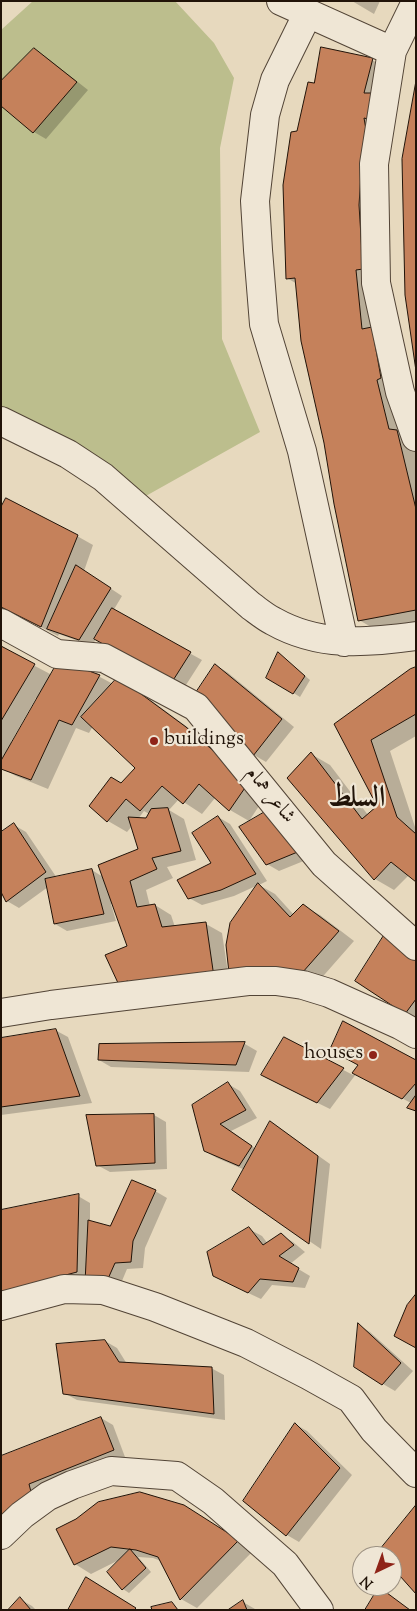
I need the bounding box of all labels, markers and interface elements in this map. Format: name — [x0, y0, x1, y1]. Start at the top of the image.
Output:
place label: buildings — [164, 729, 244, 753]
marker: buildings — [148, 735, 160, 747]
street label: شاعر همام — [239, 763, 299, 829]
district label: السلط — [328, 783, 386, 819]
place label: houses — [304, 1043, 363, 1067]
marker: houses — [367, 1049, 379, 1061]
north arrow — [352, 1546, 402, 1596]
text: N — [357, 1570, 378, 1593]

